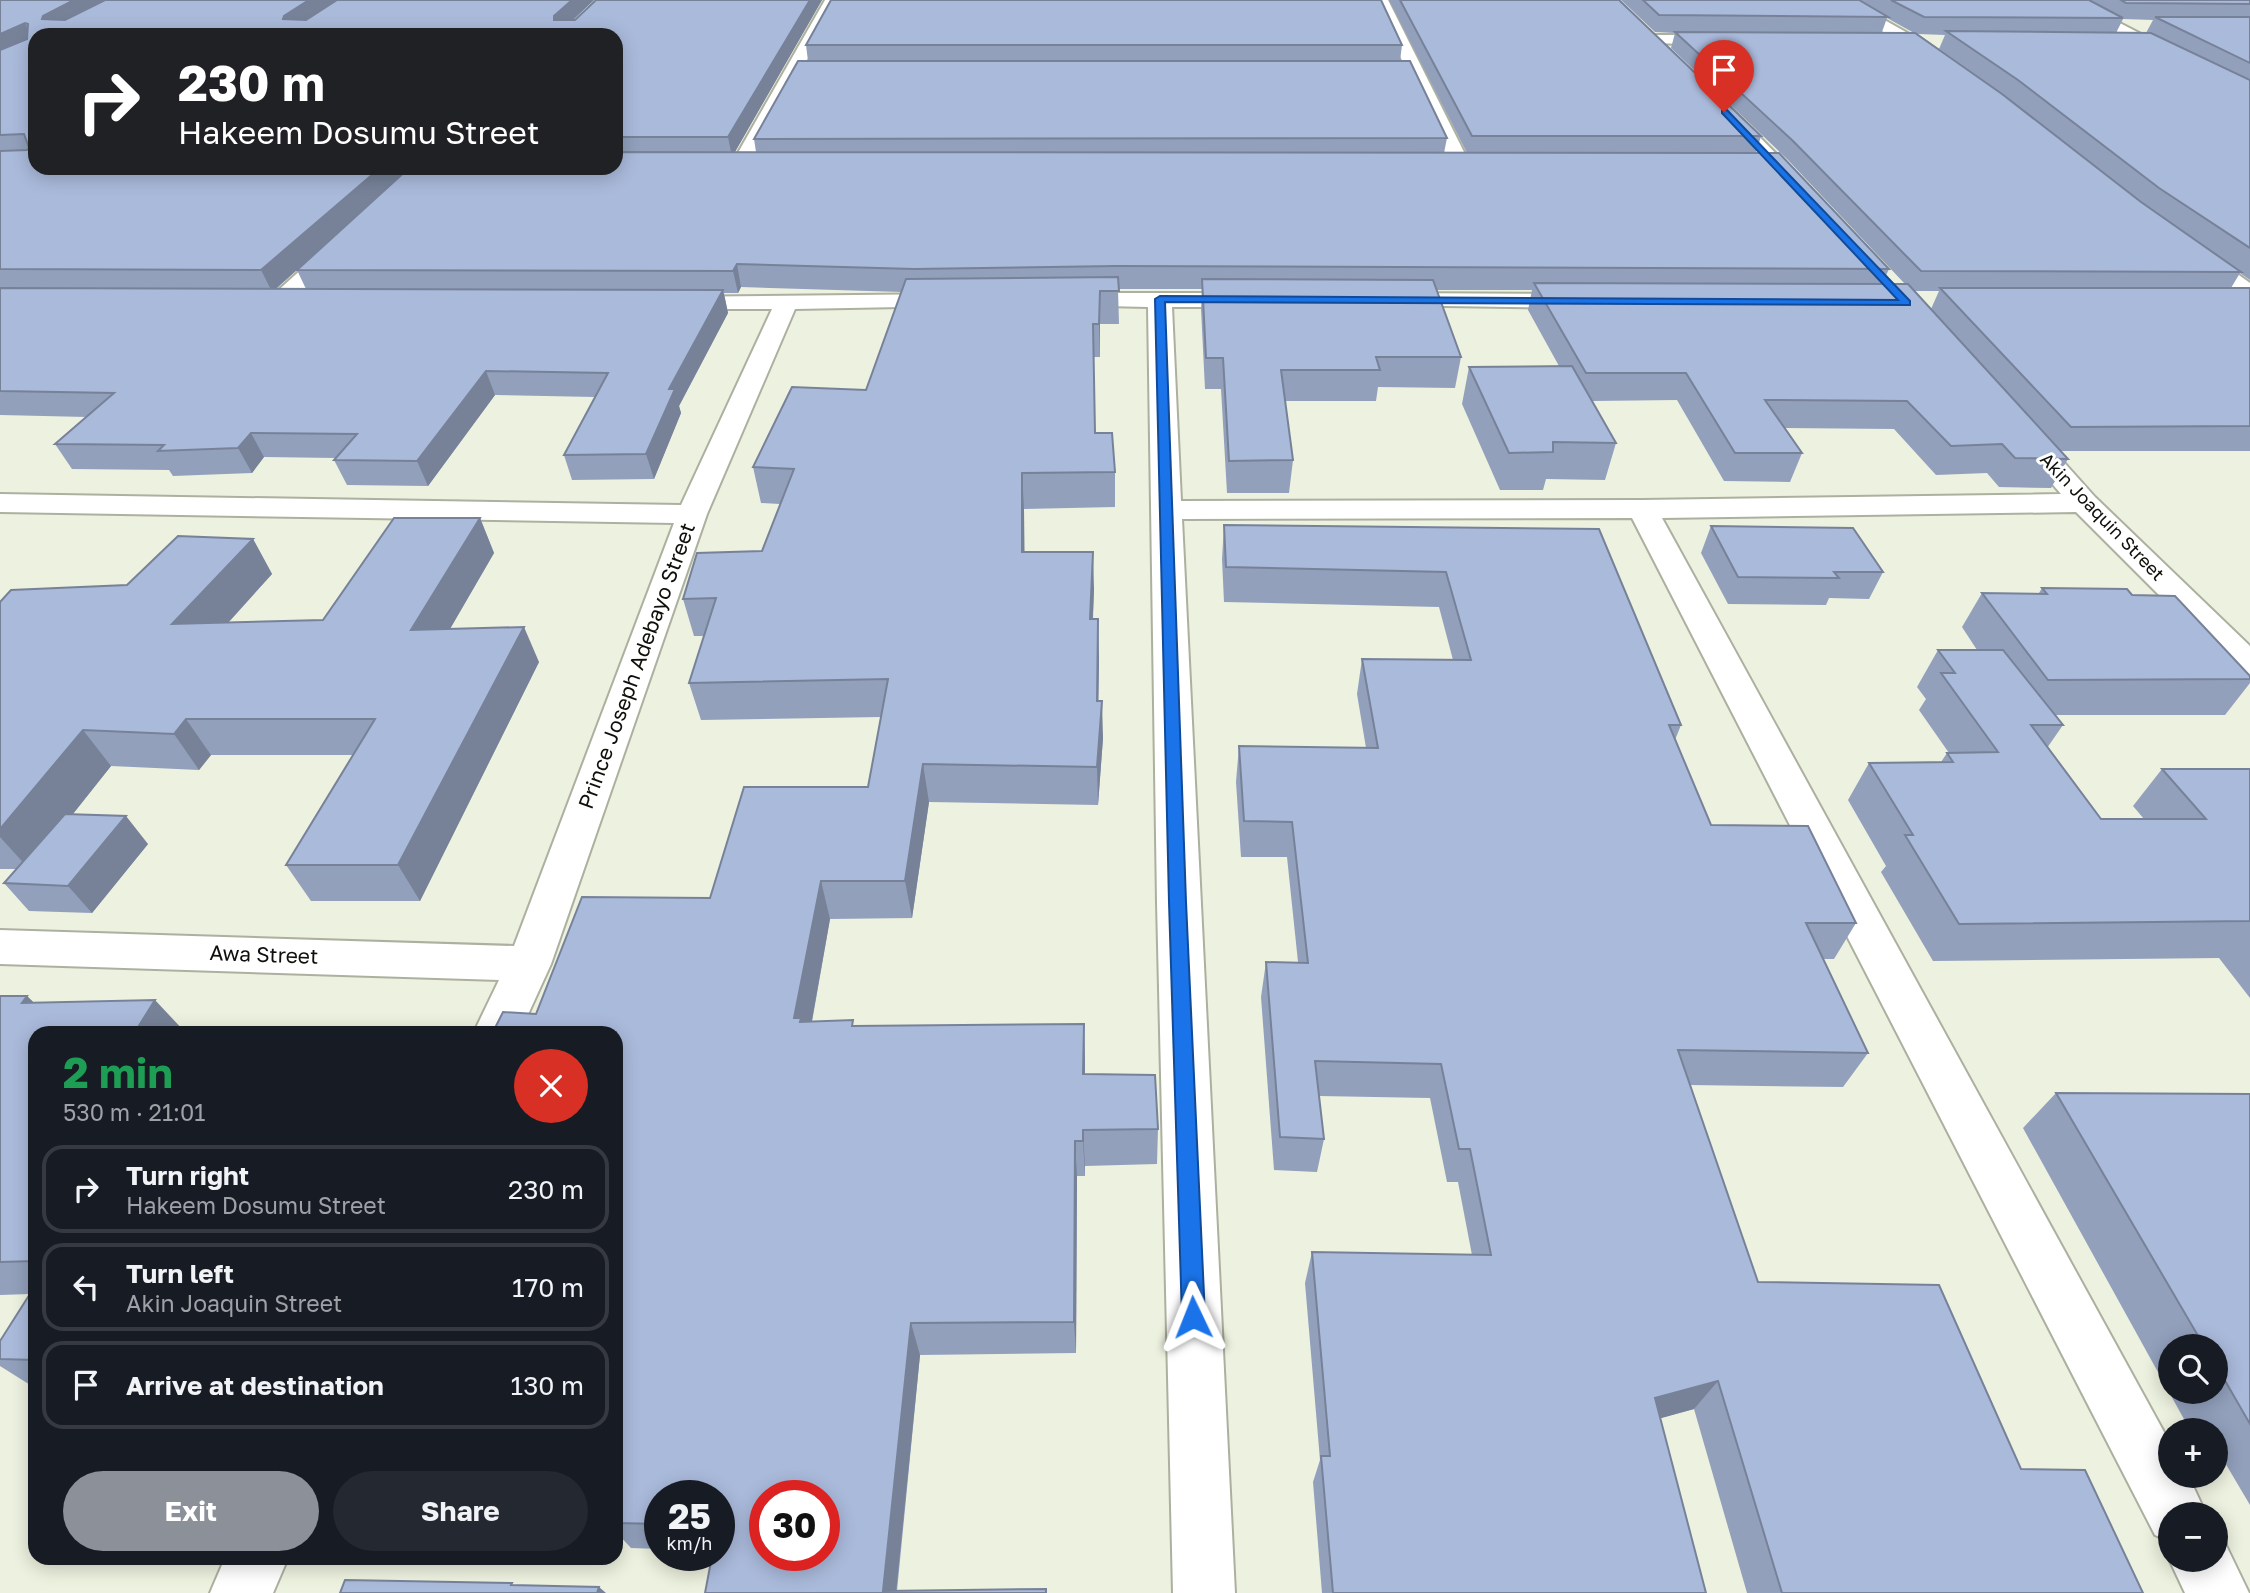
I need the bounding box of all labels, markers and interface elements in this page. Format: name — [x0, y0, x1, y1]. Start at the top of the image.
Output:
pin — [1694, 40, 1754, 112]
icon: arrive — [1705, 51, 1743, 89]
text: 230 m — [178, 53, 325, 112]
icon: right — [63, 56, 154, 147]
text: Hakeem Dosumu Street — [178, 113, 540, 151]
street label: Akin Joaquin Street — [2036, 448, 2169, 585]
street label: Prince Joseph Adebayo Street — [572, 519, 700, 812]
street label: Awa Street — [209, 939, 319, 969]
text: 2 min — [63, 1047, 173, 1097]
button: close — [514, 1049, 588, 1123]
text: 530 m · 21:01 — [63, 1098, 205, 1126]
text: Turn right — [126, 1160, 249, 1191]
icon: right — [67, 1170, 105, 1208]
text: 230 m — [508, 1174, 584, 1205]
text: Hakeem Dosumu Street — [126, 1191, 386, 1219]
text: Turn left — [126, 1258, 234, 1289]
icon: left — [67, 1268, 105, 1306]
text: 170 m — [512, 1272, 584, 1303]
position arrow — [1156, 1280, 1230, 1354]
text: Akin Joaquin Street — [126, 1289, 342, 1317]
map controls — [2158, 1334, 2228, 1572]
button: search — [2158, 1334, 2228, 1404]
icon: arrive — [67, 1366, 105, 1404]
text: Arrive at destination — [126, 1370, 384, 1401]
text: 130 m — [511, 1370, 584, 1401]
button: + — [2158, 1418, 2228, 1488]
button: Exit — [63, 1471, 319, 1551]
button: Share — [333, 1471, 588, 1551]
speed limit sign: 30 — [749, 1480, 840, 1571]
text: 25 — [668, 1495, 711, 1537]
button: − — [2158, 1502, 2228, 1572]
text: km/h — [667, 1532, 712, 1554]

